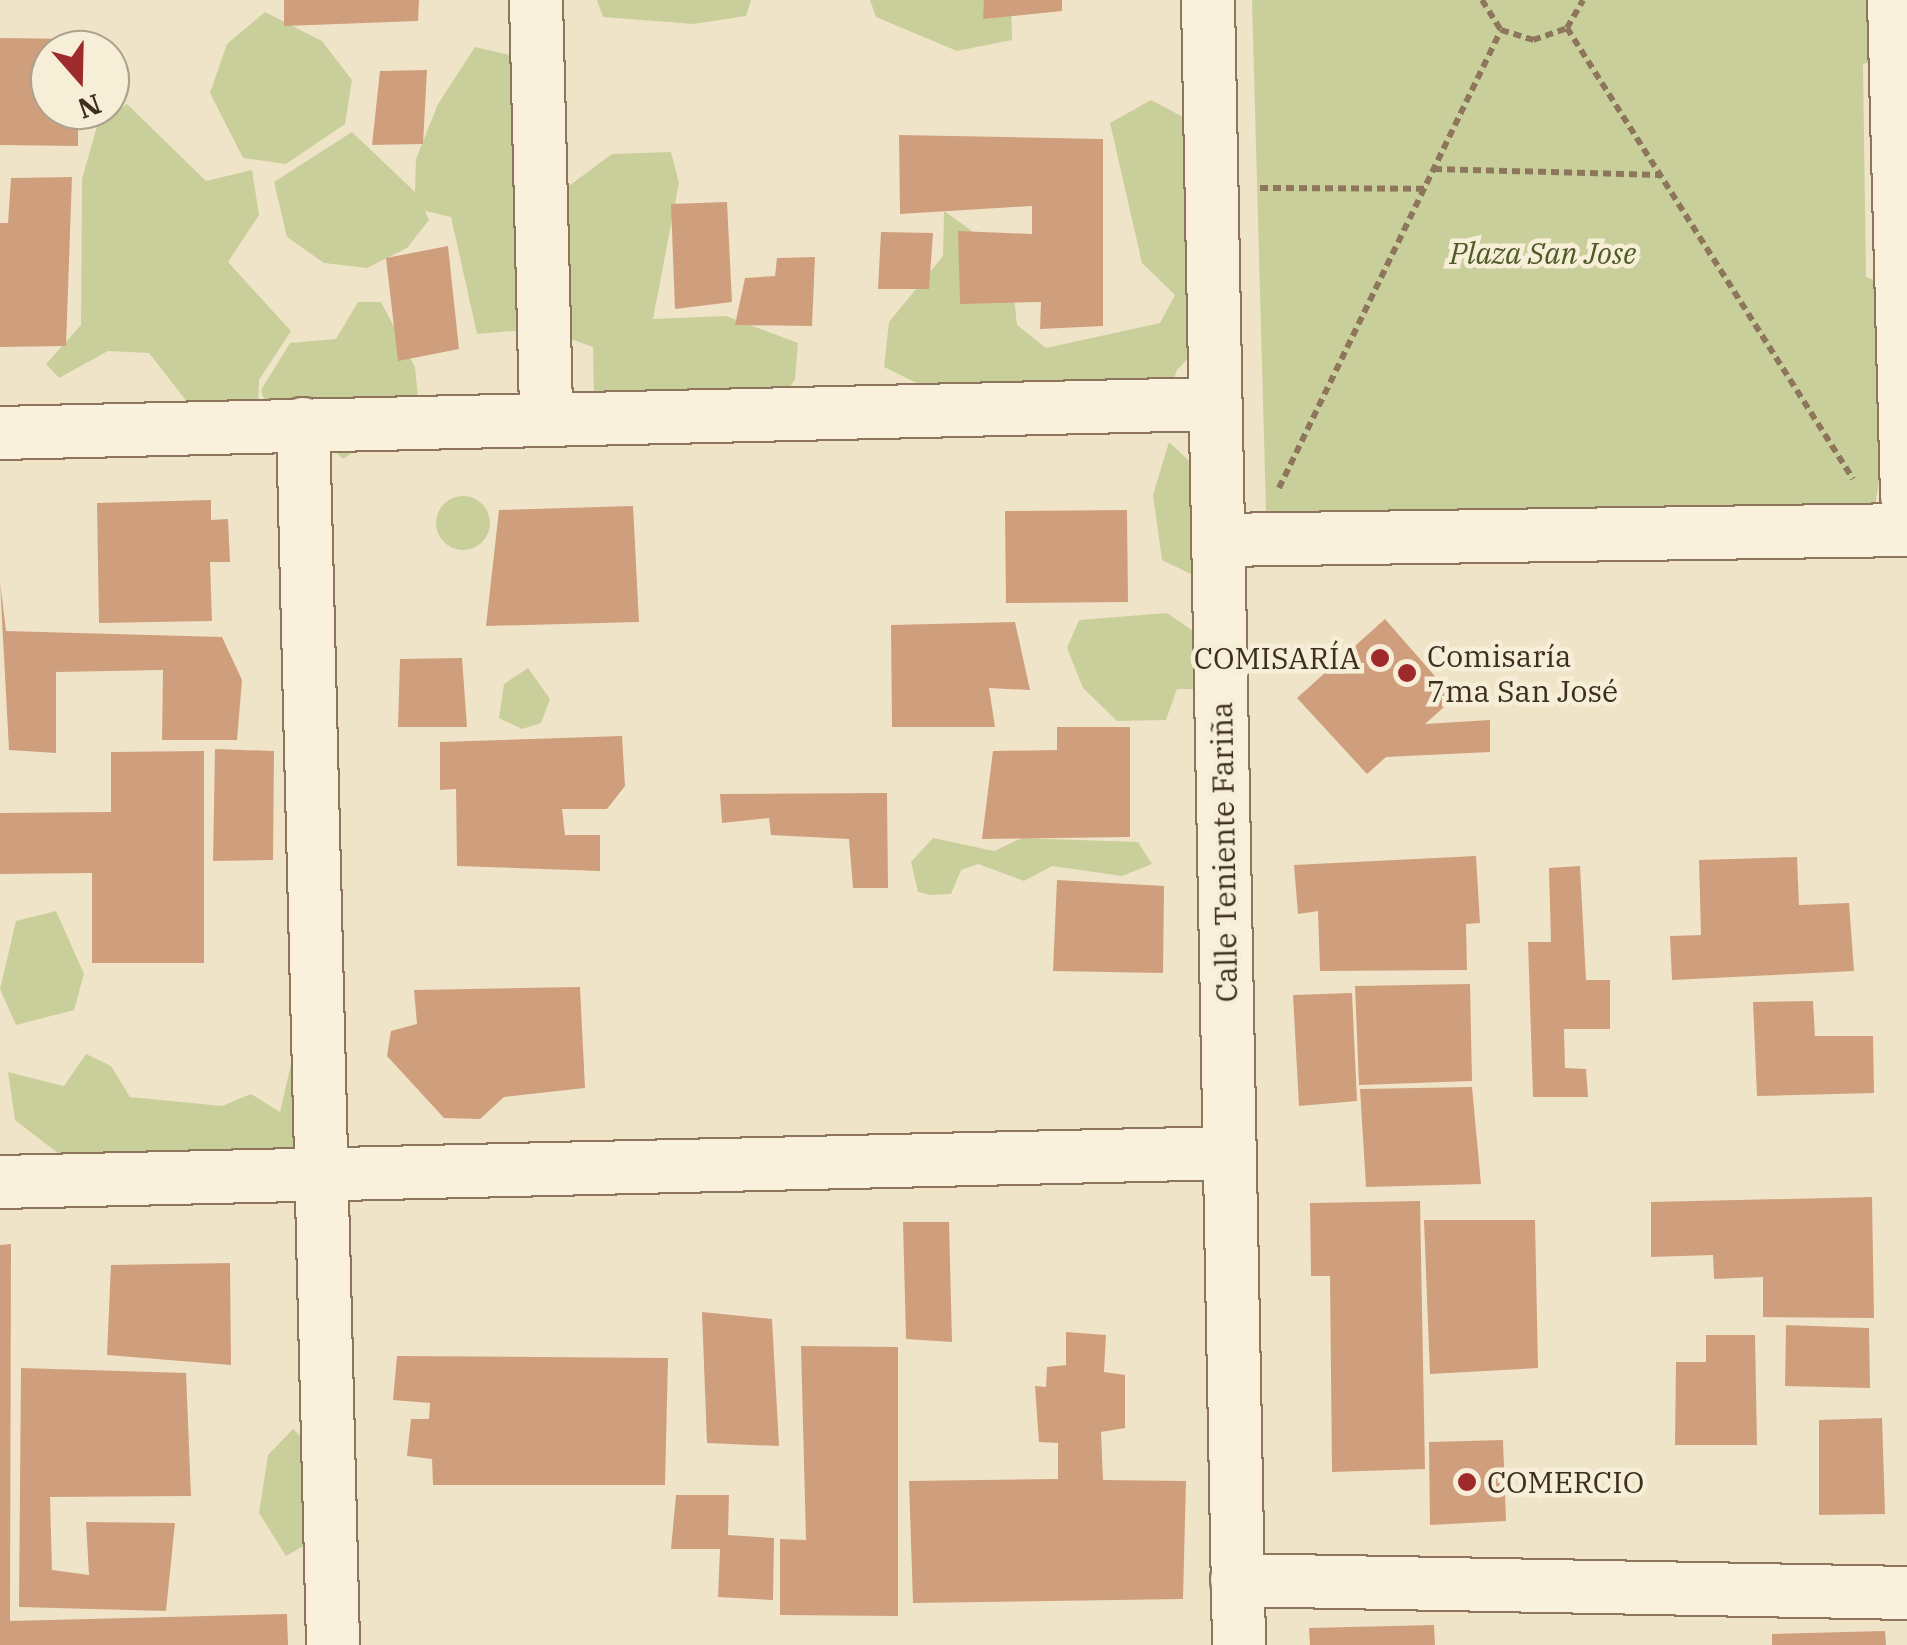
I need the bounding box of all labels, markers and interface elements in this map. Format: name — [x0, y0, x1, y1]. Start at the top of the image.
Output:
north arrow — [30, 30, 130, 130]
text: N — [73, 86, 106, 128]
park label: Plaza San Jose — [1450, 235, 1636, 271]
place label: Comisaría 7ma San José — [1427, 638, 1618, 708]
place label: COMISARÍA — [1194, 640, 1360, 676]
marker: COMISARÍA — [1369, 647, 1391, 669]
marker: Comisaría 7ma San José — [1396, 662, 1418, 684]
street label: Calle Teniente Fariña — [1203, 701, 1245, 1003]
place label: COMERCIO — [1487, 1464, 1644, 1500]
marker: COMERCIO — [1456, 1471, 1478, 1493]

